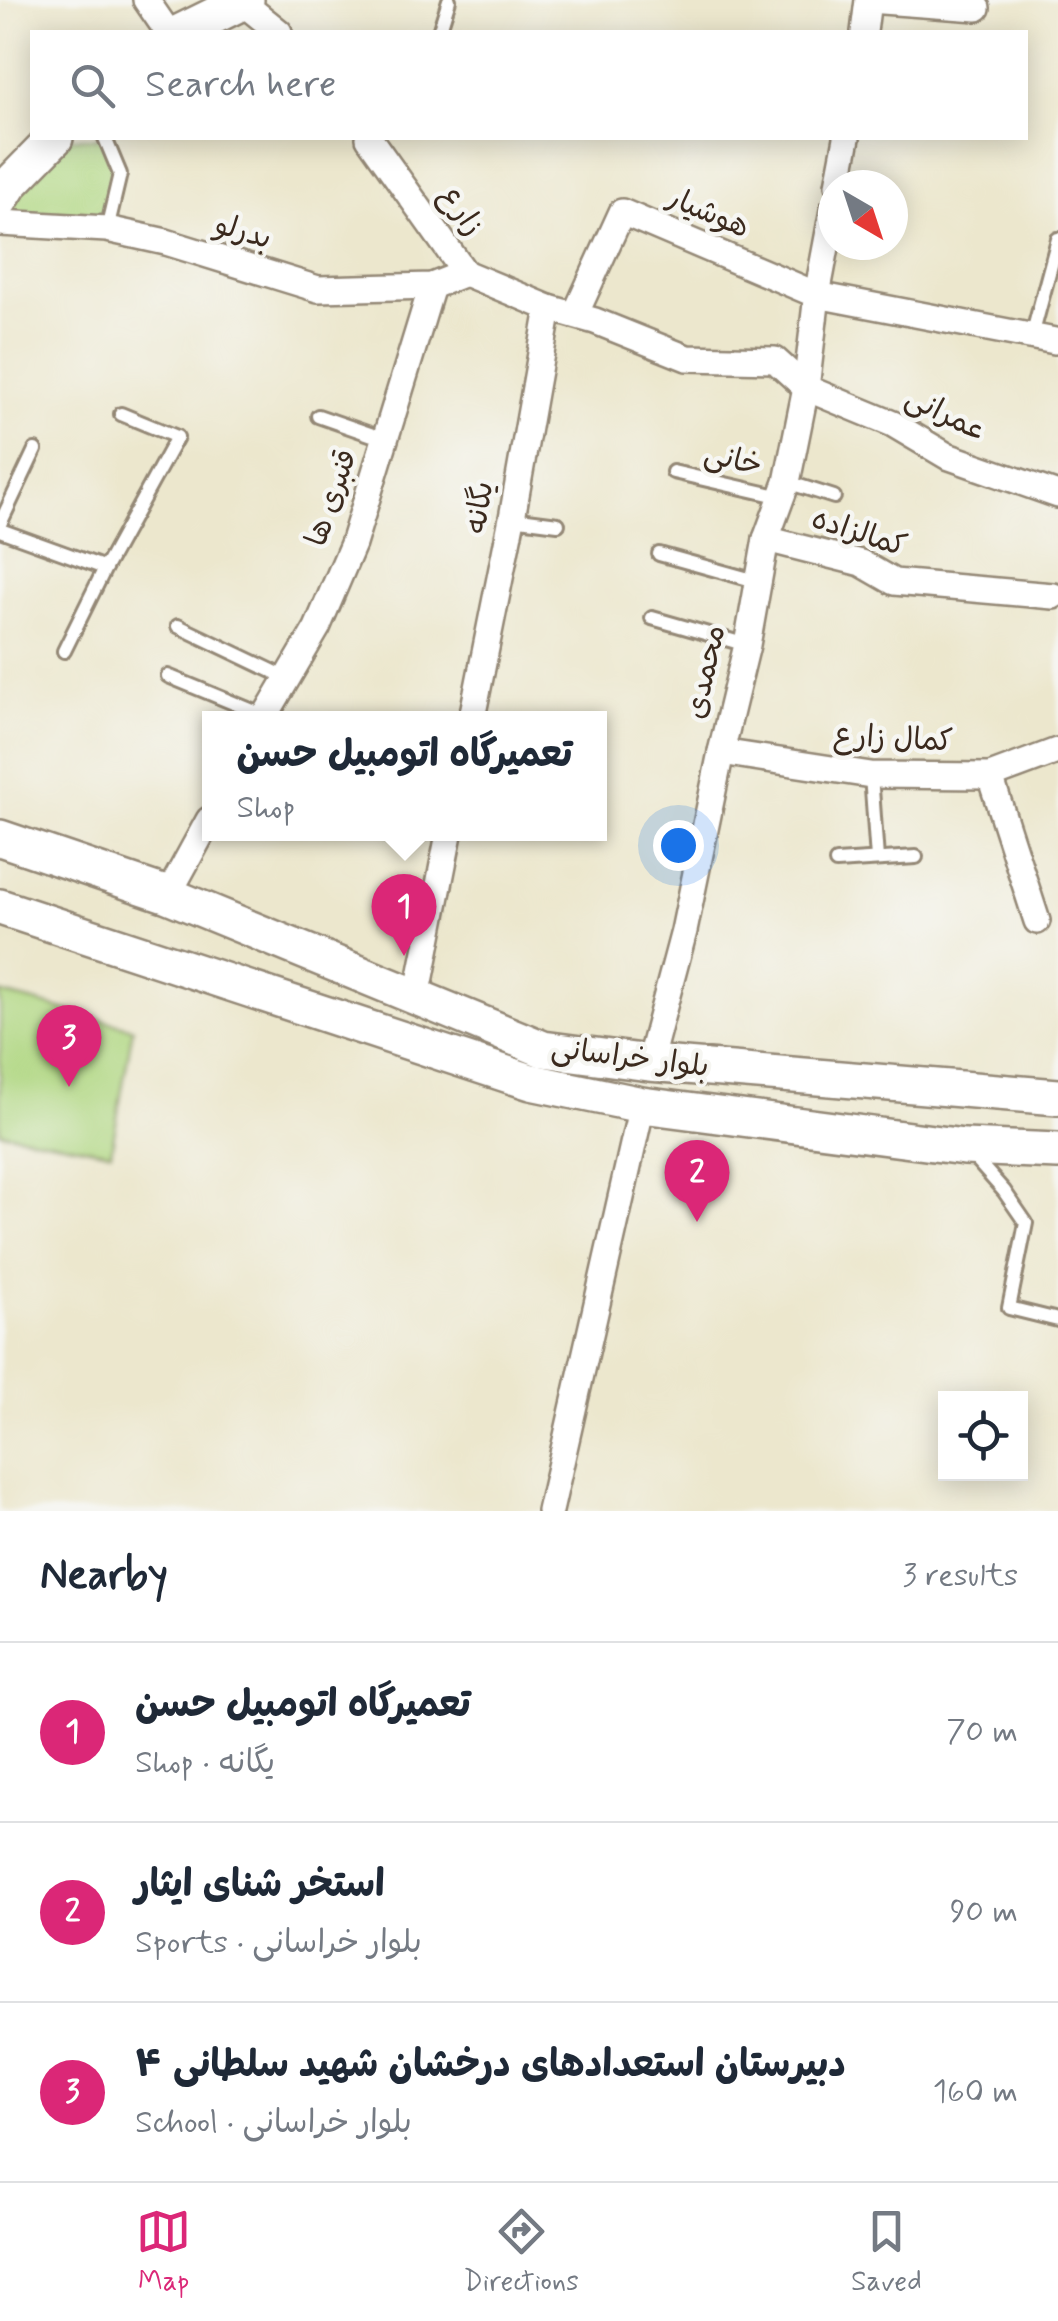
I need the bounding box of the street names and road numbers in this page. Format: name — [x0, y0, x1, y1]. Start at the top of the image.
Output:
street label: زارع — [430, 178, 492, 244]
street label: هوشیار — [660, 178, 755, 248]
street label: بدرلو — [208, 204, 276, 259]
street label: عمرانی — [899, 379, 993, 451]
street label: خانی — [700, 434, 766, 486]
street label: قنبری ها — [297, 444, 367, 552]
street label: یگانه — [457, 479, 503, 537]
street label: کمالزاده — [807, 499, 911, 567]
street label: محمدی — [676, 621, 736, 723]
street label: کمال زارع — [832, 716, 954, 762]
street label: بلوار خراسانی — [549, 1029, 711, 1087]

